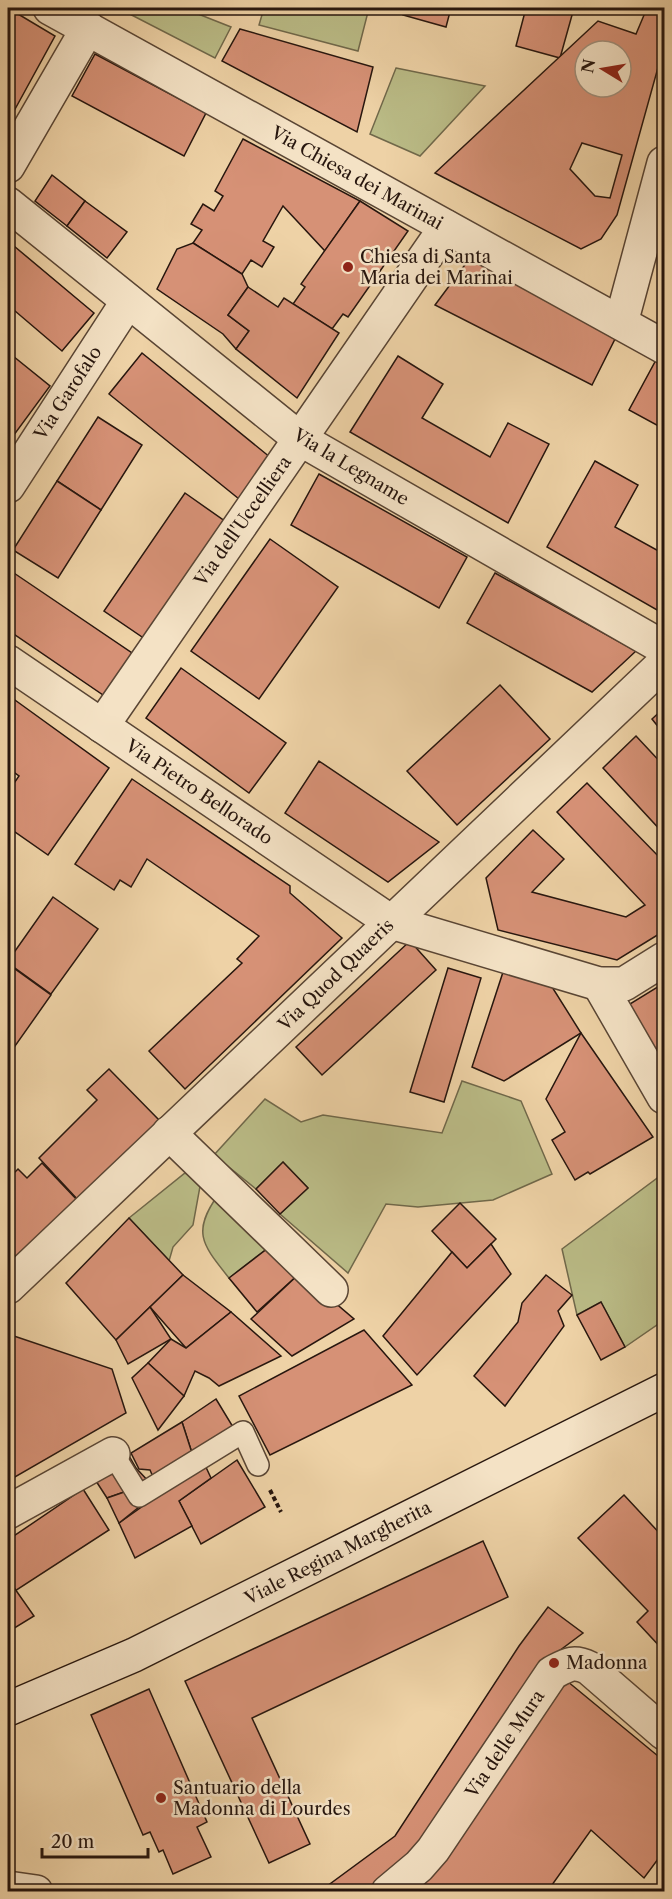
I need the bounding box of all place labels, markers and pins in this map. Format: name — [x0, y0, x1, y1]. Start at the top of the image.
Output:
place label: Chiesa di Santa Maria dei Marinai — [360, 246, 513, 289]
marker: Chiesa di Santa Maria dei Marinai — [341, 260, 355, 274]
place label: Madonna — [566, 1652, 648, 1674]
marker: Madonna — [547, 1656, 561, 1670]
place label: Santuario della Madonna di Lourdes — [173, 1777, 351, 1820]
marker: Santuario della Madonna di Lourdes — [154, 1791, 168, 1805]

